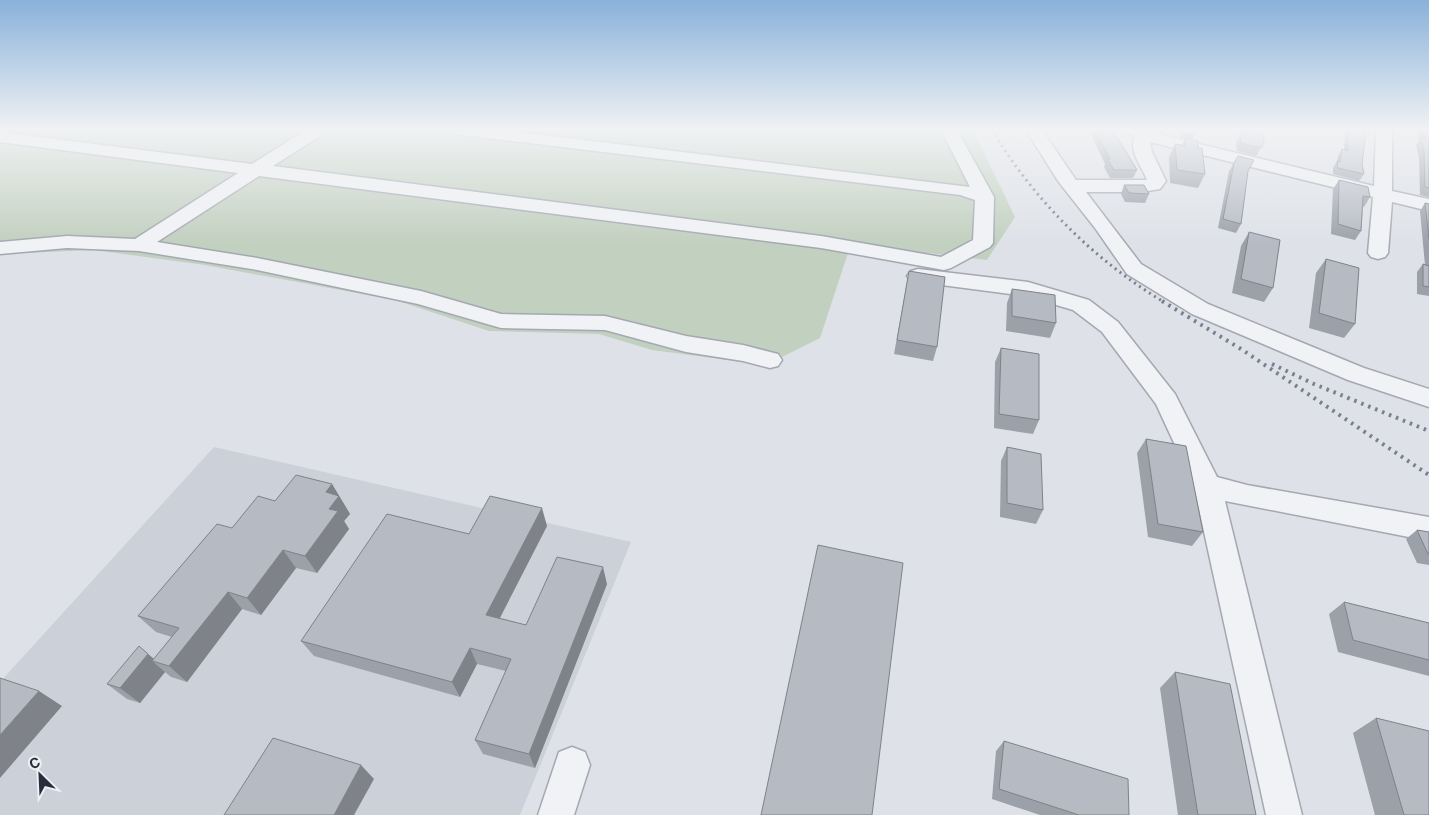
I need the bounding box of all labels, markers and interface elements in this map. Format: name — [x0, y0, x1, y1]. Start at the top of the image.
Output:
north arrow — [15, 750, 65, 800]
text: С — [26, 753, 43, 773]

